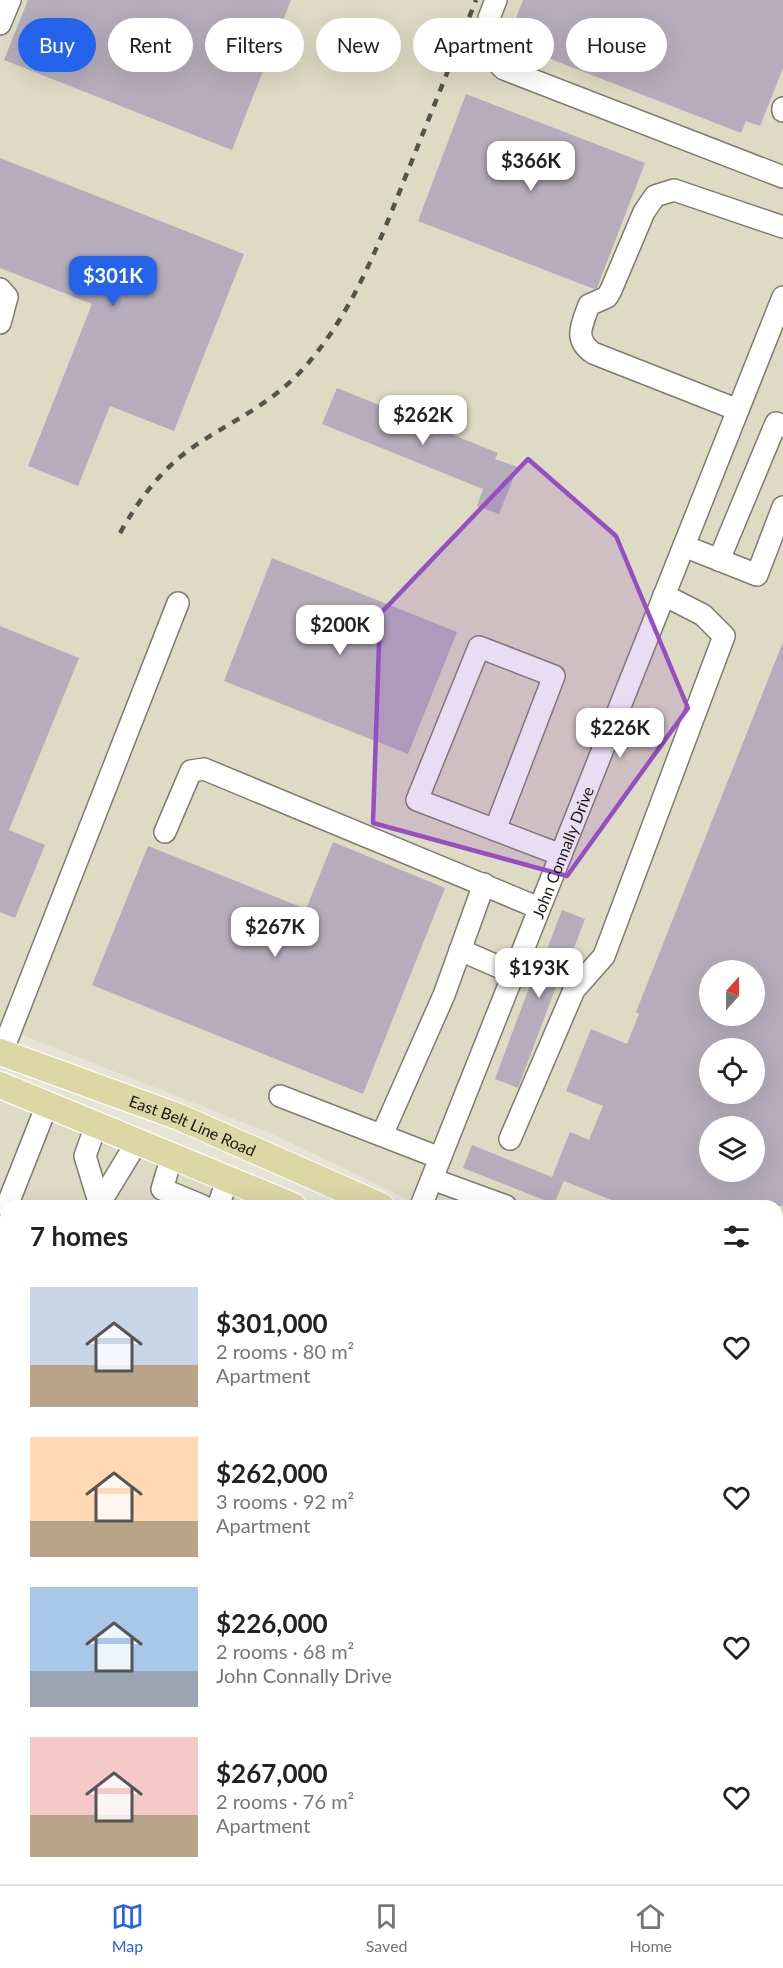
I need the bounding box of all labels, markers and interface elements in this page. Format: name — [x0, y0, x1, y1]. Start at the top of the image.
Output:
chip: Buy — [18, 18, 96, 72]
chip: Rent — [108, 18, 193, 72]
chip: Filters — [205, 18, 304, 72]
chip: New — [316, 18, 401, 72]
chip: Apartment — [413, 18, 554, 72]
chip: House — [566, 18, 667, 72]
pin: $366K — [489, 141, 573, 192]
text: $366K — [501, 148, 561, 172]
pin: $301K — [71, 256, 155, 307]
text: $301K — [83, 263, 143, 287]
pin: $262K — [381, 395, 465, 446]
text: $262K — [393, 402, 453, 426]
pin: $200K — [298, 605, 382, 656]
text: $200K — [310, 612, 370, 636]
pin: $226K — [578, 708, 662, 759]
text: $226K — [590, 715, 650, 739]
street label: John Connally Drive — [527, 783, 597, 921]
pin: $267K — [233, 907, 317, 958]
text: $267K — [245, 914, 305, 938]
pin: $193K — [497, 948, 581, 999]
text: $193K — [509, 955, 569, 979]
north arrow — [699, 960, 765, 1026]
map controls — [699, 960, 765, 1182]
button: locate — [699, 1038, 765, 1104]
street label: East Belt Line Road — [127, 1090, 259, 1159]
button: layers — [699, 1116, 765, 1182]
text: 7 homes — [30, 1220, 128, 1252]
icon: filters — [720, 1220, 753, 1253]
text: $301,000 — [216, 1307, 328, 1339]
icon: home — [78, 1311, 150, 1383]
icon: heart — [720, 1331, 753, 1364]
text: 2 rooms · 80 m² — [216, 1339, 354, 1363]
text: Apartment — [216, 1363, 310, 1387]
text: $262,000 — [216, 1457, 328, 1489]
icon: home — [78, 1461, 150, 1533]
icon: heart — [720, 1481, 753, 1514]
text: 3 rooms · 92 m² — [216, 1489, 354, 1513]
text: Apartment — [216, 1513, 310, 1537]
text: $226,000 — [216, 1607, 328, 1639]
icon: home — [78, 1611, 150, 1683]
icon: heart — [720, 1631, 753, 1664]
text: 2 rooms · 68 m² — [216, 1639, 354, 1663]
text: John Connally Drive — [216, 1663, 392, 1687]
text: $267,000 — [216, 1757, 328, 1789]
icon: home — [78, 1761, 150, 1833]
icon: heart — [720, 1781, 753, 1814]
text: 2 rooms · 76 m² — [216, 1789, 354, 1813]
text: Apartment — [216, 1813, 310, 1837]
tab: Map — [111, 1900, 144, 1955]
tab: Saved — [366, 1900, 408, 1955]
tab: Home — [629, 1900, 672, 1955]

